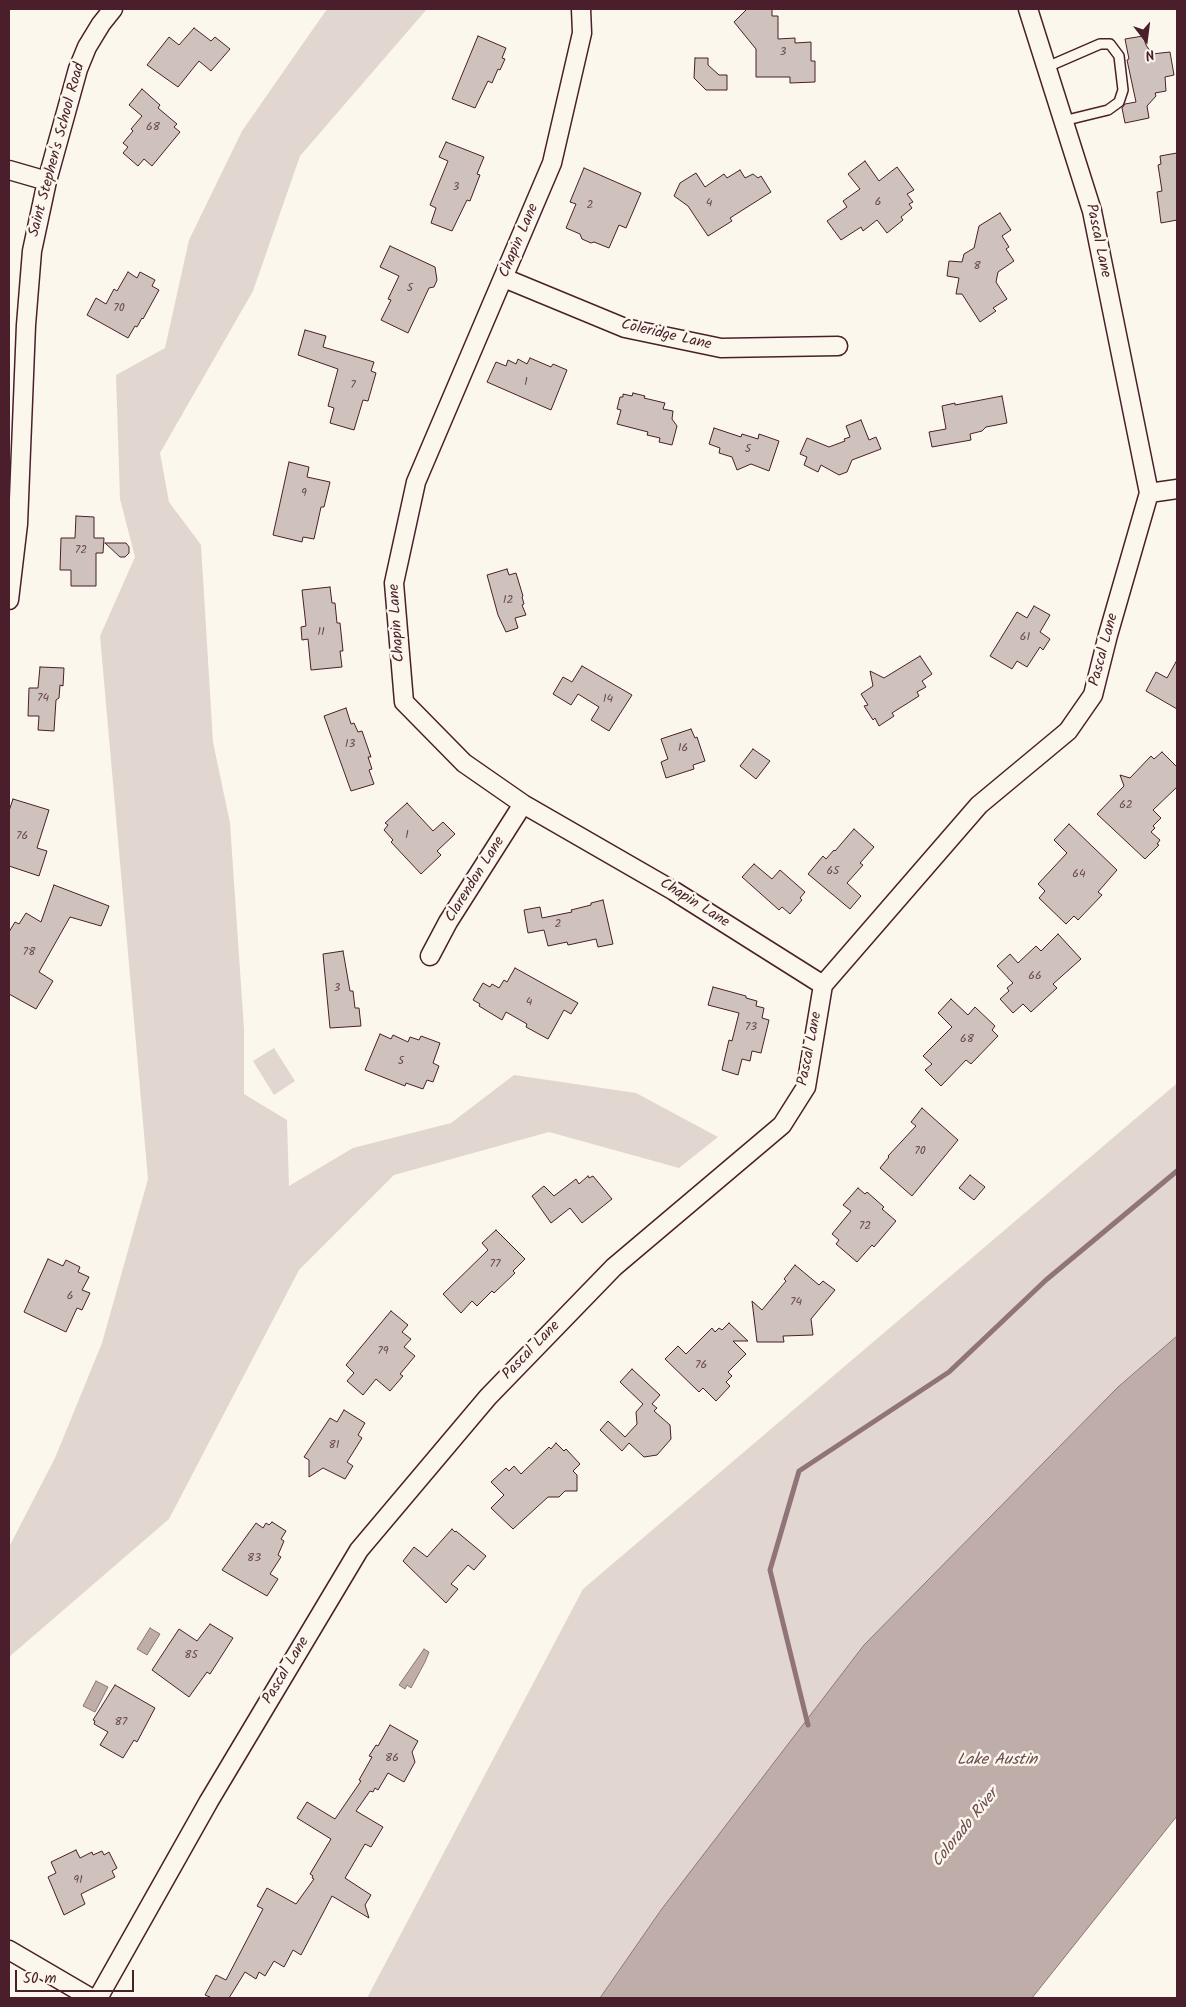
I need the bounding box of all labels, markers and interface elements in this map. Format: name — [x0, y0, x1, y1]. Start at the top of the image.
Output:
north arrow — [1121, 15, 1171, 65]
text: N — [1143, 43, 1157, 66]
house number: 3 — [780, 46, 786, 60]
street label: Saint Stephen's School Road — [26, 61, 90, 239]
house number: 68 — [146, 121, 160, 135]
house number: 3 — [453, 181, 459, 195]
house number: 6 — [875, 196, 881, 210]
house number: 4 — [706, 197, 712, 211]
house number: 2 — [587, 199, 593, 213]
street label: Chapin Lane — [496, 201, 544, 281]
street label: Pascal Lane — [1080, 202, 1114, 280]
house number: 8 — [973, 260, 981, 274]
house number: 5 — [407, 282, 413, 296]
house number: 70 — [113, 302, 125, 316]
street label: Coleridge Lane — [619, 317, 713, 355]
house number: 1 — [524, 376, 528, 390]
house number: 7 — [350, 379, 356, 393]
house number: 5 — [745, 443, 751, 457]
house number: 9 — [301, 487, 307, 501]
house number: 72 — [75, 544, 87, 558]
street label: Chapin Lane — [386, 583, 410, 663]
house number: 12 — [503, 594, 513, 608]
street label: Pascal Lane — [1087, 611, 1123, 689]
house number: 11 — [317, 626, 325, 640]
house number: 61 — [1020, 631, 1030, 645]
house number: 74 — [37, 692, 49, 706]
house number: 14 — [603, 693, 613, 707]
house number: 13 — [345, 738, 355, 752]
house number: 16 — [678, 742, 688, 756]
house number: 62 — [1119, 799, 1133, 813]
house number: 1 — [405, 829, 409, 843]
house number: 76 — [16, 830, 28, 844]
street label: Clarendon Lane — [442, 834, 510, 926]
house number: 65 — [826, 865, 840, 879]
house number: 64 — [1072, 868, 1086, 882]
street label: Chapin Lane — [656, 875, 732, 933]
house number: 2 — [555, 918, 561, 932]
house number: 78 — [23, 946, 35, 960]
house number: 66 — [1028, 970, 1042, 984]
house number: 3 — [334, 982, 340, 996]
house number: 4 — [526, 996, 532, 1010]
street label: Pascal Lane — [795, 1011, 827, 1087]
house number: 73 — [745, 1021, 757, 1035]
house number: 68 — [960, 1033, 974, 1047]
house number: 5 — [398, 1055, 404, 1069]
house number: 70 — [914, 1145, 926, 1159]
house number: 72 — [859, 1220, 871, 1234]
house number: 77 — [489, 1258, 501, 1272]
house number: 6 — [67, 1290, 73, 1304]
house number: 74 — [790, 1296, 802, 1310]
street label: Pascal Lane — [499, 1318, 565, 1384]
house number: 79 — [377, 1345, 389, 1359]
house number: 76 — [695, 1359, 707, 1373]
house number: 81 — [329, 1439, 339, 1453]
house number: 83 — [247, 1552, 261, 1566]
street label: Pascal Lane — [260, 1634, 314, 1708]
house number: 85 — [184, 1649, 198, 1663]
house number: 87 — [115, 1716, 127, 1730]
water label: Lake Austin — [957, 1751, 1037, 1771]
house number: 86 — [385, 1752, 399, 1766]
water label: Colorado River — [929, 1786, 1003, 1872]
house number: 91 — [73, 1874, 83, 1888]
scale bar — [18, 1960, 136, 1992]
text: 50 m — [23, 1967, 57, 1991]

